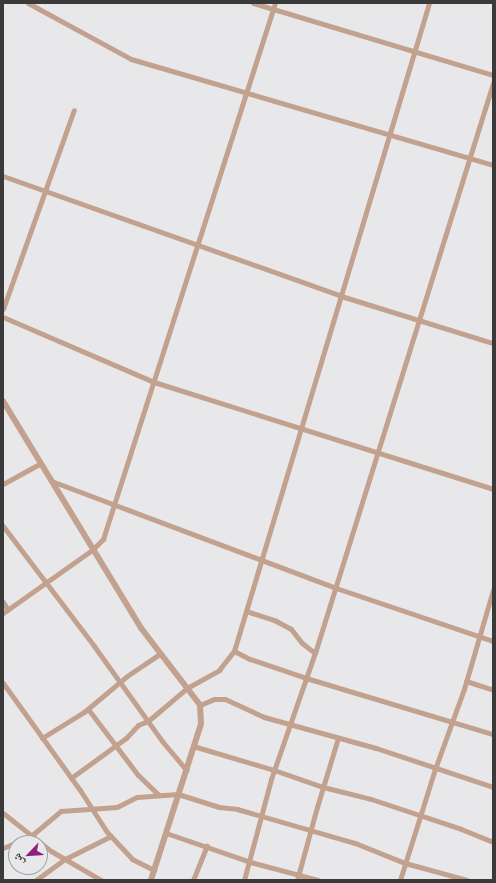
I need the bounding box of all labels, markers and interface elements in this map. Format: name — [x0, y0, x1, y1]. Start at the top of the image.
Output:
north arrow — [8, 835, 48, 875]
text: ش — [9, 852, 26, 868]

